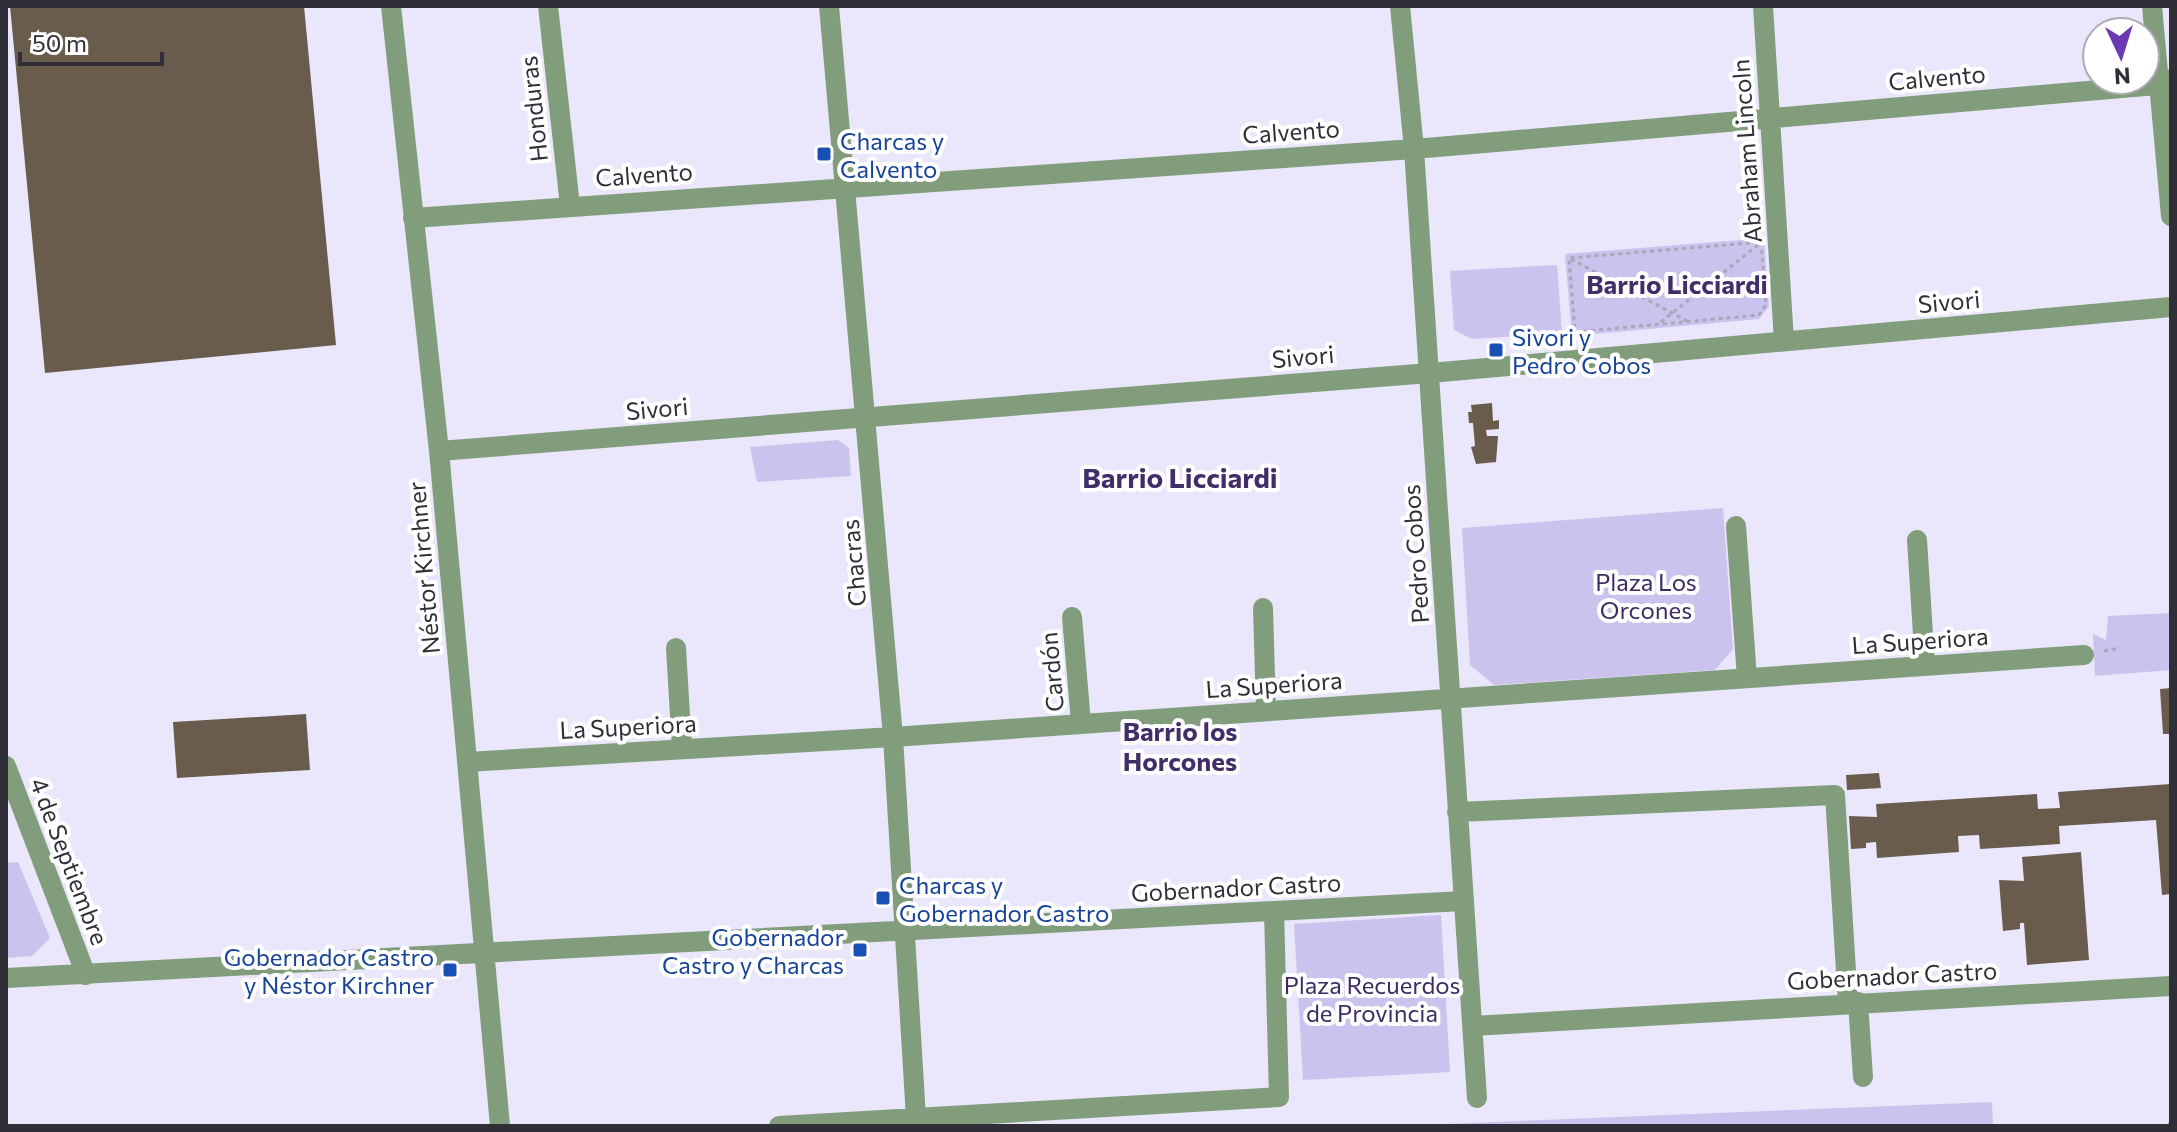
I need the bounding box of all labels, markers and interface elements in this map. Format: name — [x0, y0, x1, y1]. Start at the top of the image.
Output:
scale bar — [20, 16, 162, 66]
north arrow — [2081, 16, 2161, 96]
text: 50 m — [32, 28, 87, 57]
street label: Honduras — [513, 55, 553, 163]
street label: Abraham Lincoln — [1725, 58, 1767, 244]
street label: Calvento — [1887, 58, 1987, 96]
text: N — [2113, 62, 2132, 90]
street label: Calvento — [1241, 113, 1341, 149]
place label: Charcas y Calvento — [840, 126, 944, 183]
marker: Charcas y Calvento — [815, 145, 833, 163]
street label: Calvento — [594, 156, 694, 192]
district label: Barrio Licciardi — [1586, 268, 1768, 299]
street label: Sivori — [1917, 284, 1981, 318]
place label: Sivori y Pedro Cobos — [1512, 322, 1651, 379]
street label: Sivori — [1271, 339, 1335, 373]
marker: Sivori y Pedro Cobos — [1487, 341, 1505, 359]
street label: Sivori — [625, 391, 689, 425]
district label: Barrio Licciardi — [1082, 460, 1278, 494]
street label: Néstor Kirchner — [401, 480, 445, 655]
street label: Pedro Cobos — [1396, 484, 1434, 624]
street label: Chacras — [835, 518, 871, 608]
park label: Plaza Los Orcones — [1595, 567, 1697, 624]
street label: La Superiora — [1851, 621, 1989, 659]
street label: Cardón — [1033, 631, 1069, 713]
street label: La Superiora — [1205, 665, 1343, 703]
street label: La Superiora — [559, 708, 697, 744]
district label: Barrio los Horcones — [1123, 715, 1237, 776]
street label: 4 de Septiembre — [25, 773, 115, 949]
street label: Gobernador Castro — [1130, 867, 1342, 907]
place label: Charcas y Gobernador Castro — [899, 870, 1109, 927]
marker: Charcas y Gobernador Castro — [874, 889, 892, 907]
place label: Gobernador Castro y Charcas — [662, 922, 844, 979]
marker: Gobernador Castro y Charcas — [851, 941, 869, 959]
place label: Gobernador Castro y Néstor Kirchner — [224, 942, 434, 999]
street label: Gobernador Castro — [1786, 955, 1998, 995]
marker: Gobernador Castro y Néstor Kirchner — [441, 961, 459, 979]
park label: Plaza Recuerdos de Provincia — [1284, 970, 1460, 1027]

